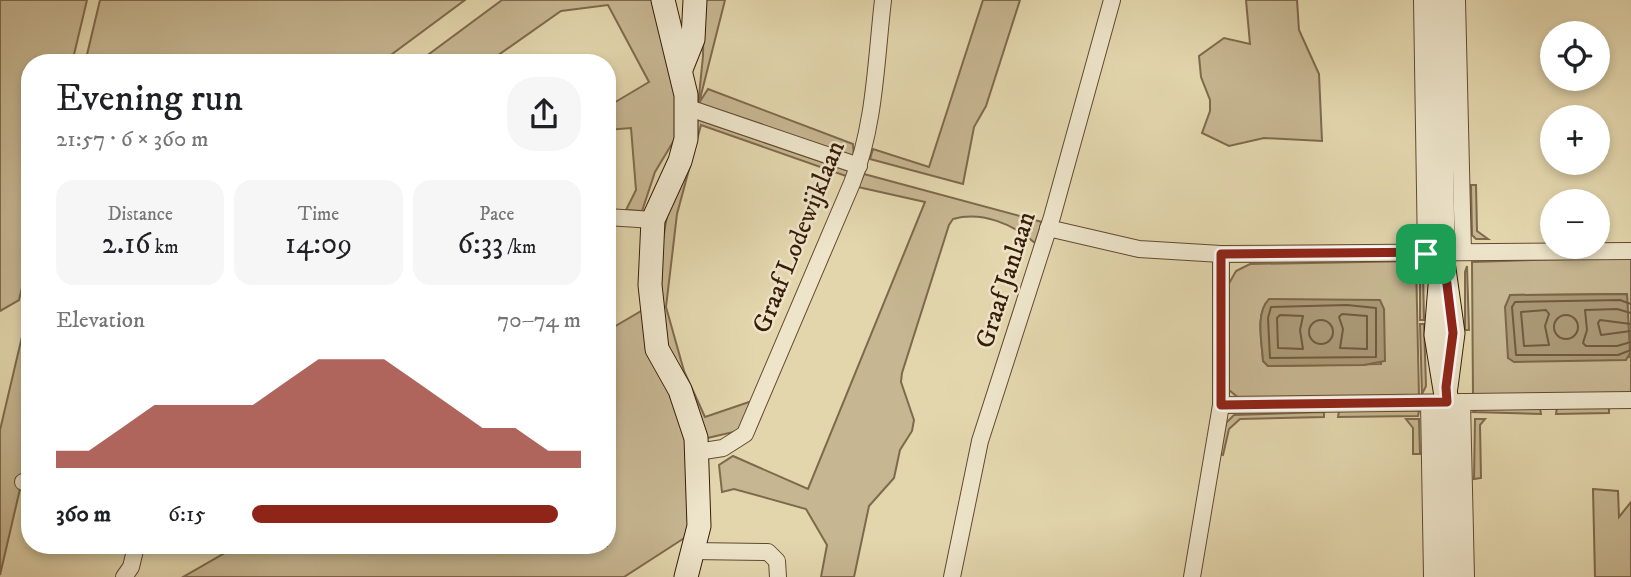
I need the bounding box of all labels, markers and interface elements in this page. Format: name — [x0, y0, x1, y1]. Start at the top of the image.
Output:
map controls — [1540, 21, 1610, 259]
button: locate — [1540, 21, 1610, 91]
text: Evening run — [56, 75, 243, 123]
button: share — [507, 77, 581, 151]
button: + — [1540, 105, 1610, 175]
text: 21:57 · 6 × 360 m — [56, 125, 209, 154]
street label: Graaf Lodewijklaan — [745, 135, 853, 338]
button: − — [1540, 189, 1610, 259]
text: Distance — [107, 203, 173, 226]
text: Time — [298, 203, 339, 226]
text: Pace — [479, 203, 514, 226]
street label: Graaf Janlaan — [968, 207, 1044, 353]
pin — [1396, 224, 1456, 284]
text: 2.16 — [102, 226, 151, 263]
text: 14:09 — [285, 226, 352, 263]
text: 6:33 — [457, 226, 503, 263]
icon: arrive — [1407, 235, 1445, 273]
text: km — [151, 236, 178, 259]
text: /km — [503, 236, 536, 259]
text: Elevation — [56, 306, 145, 335]
text: 70–74 m — [497, 306, 581, 335]
text: 360 m — [56, 500, 111, 529]
text: 6:15 — [168, 500, 206, 529]

